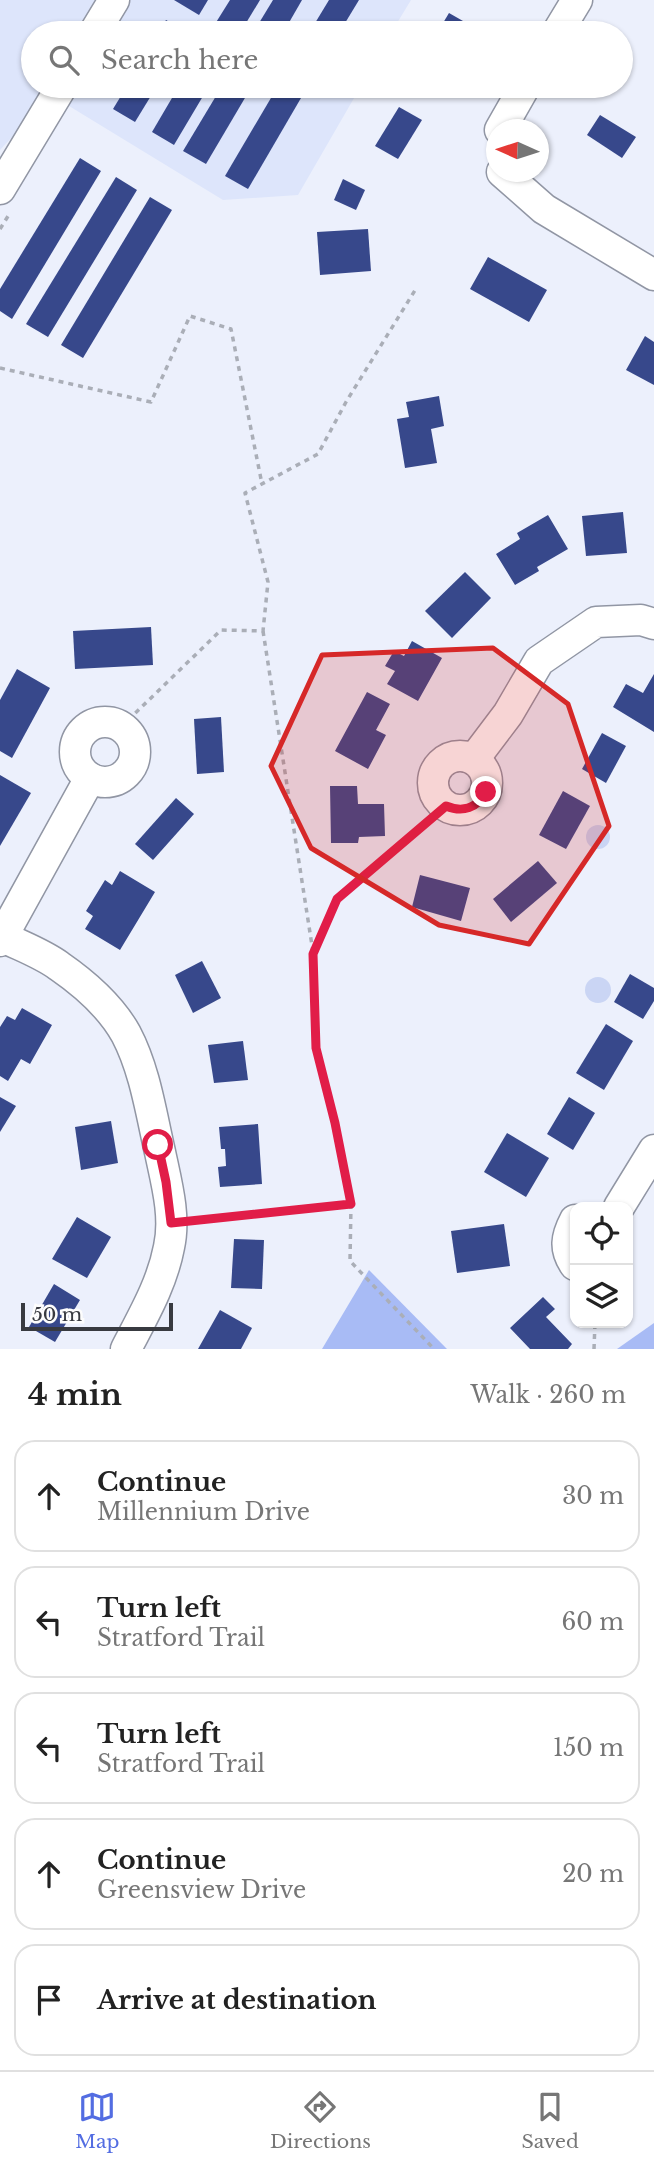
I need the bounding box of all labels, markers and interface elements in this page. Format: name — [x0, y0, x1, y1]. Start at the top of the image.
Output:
search box — [21, 21, 633, 98]
icon: search — [45, 41, 83, 79]
text: Search here — [101, 44, 258, 76]
north arrow — [486, 119, 549, 182]
route end — [470, 776, 501, 807]
route start — [142, 1129, 173, 1160]
map controls — [570, 1202, 633, 1328]
button: locate — [570, 1202, 633, 1265]
button: layers — [570, 1265, 633, 1328]
scale bar — [21, 1300, 173, 1332]
text: 50 m — [32, 1303, 82, 1326]
text: 4 min — [28, 1376, 122, 1413]
text: Walk · 260 m — [470, 1381, 626, 1409]
text: Continue — [97, 1466, 226, 1498]
icon: ahead — [30, 1477, 68, 1515]
text: 30 m — [562, 1482, 624, 1510]
text: Millennium Drive — [97, 1498, 310, 1526]
text: Turn left — [97, 1592, 221, 1624]
icon: left — [30, 1603, 68, 1641]
text: 60 m — [562, 1608, 624, 1636]
text: Stratford Trail — [97, 1624, 265, 1652]
text: Turn left — [97, 1718, 221, 1750]
icon: left — [30, 1729, 68, 1767]
text: 150 m — [553, 1734, 624, 1762]
text: Stratford Trail — [97, 1750, 265, 1778]
text: Continue — [97, 1844, 226, 1876]
icon: ahead — [30, 1855, 68, 1893]
text: 20 m — [562, 1860, 624, 1888]
text: Greensview Drive — [97, 1876, 306, 1904]
icon: arrive — [30, 1981, 68, 2019]
text: Arrive at destination — [97, 1984, 377, 2016]
tab: Map — [75, 2088, 119, 2153]
tab: Directions — [270, 2088, 371, 2153]
tab: Saved — [521, 2088, 579, 2153]

